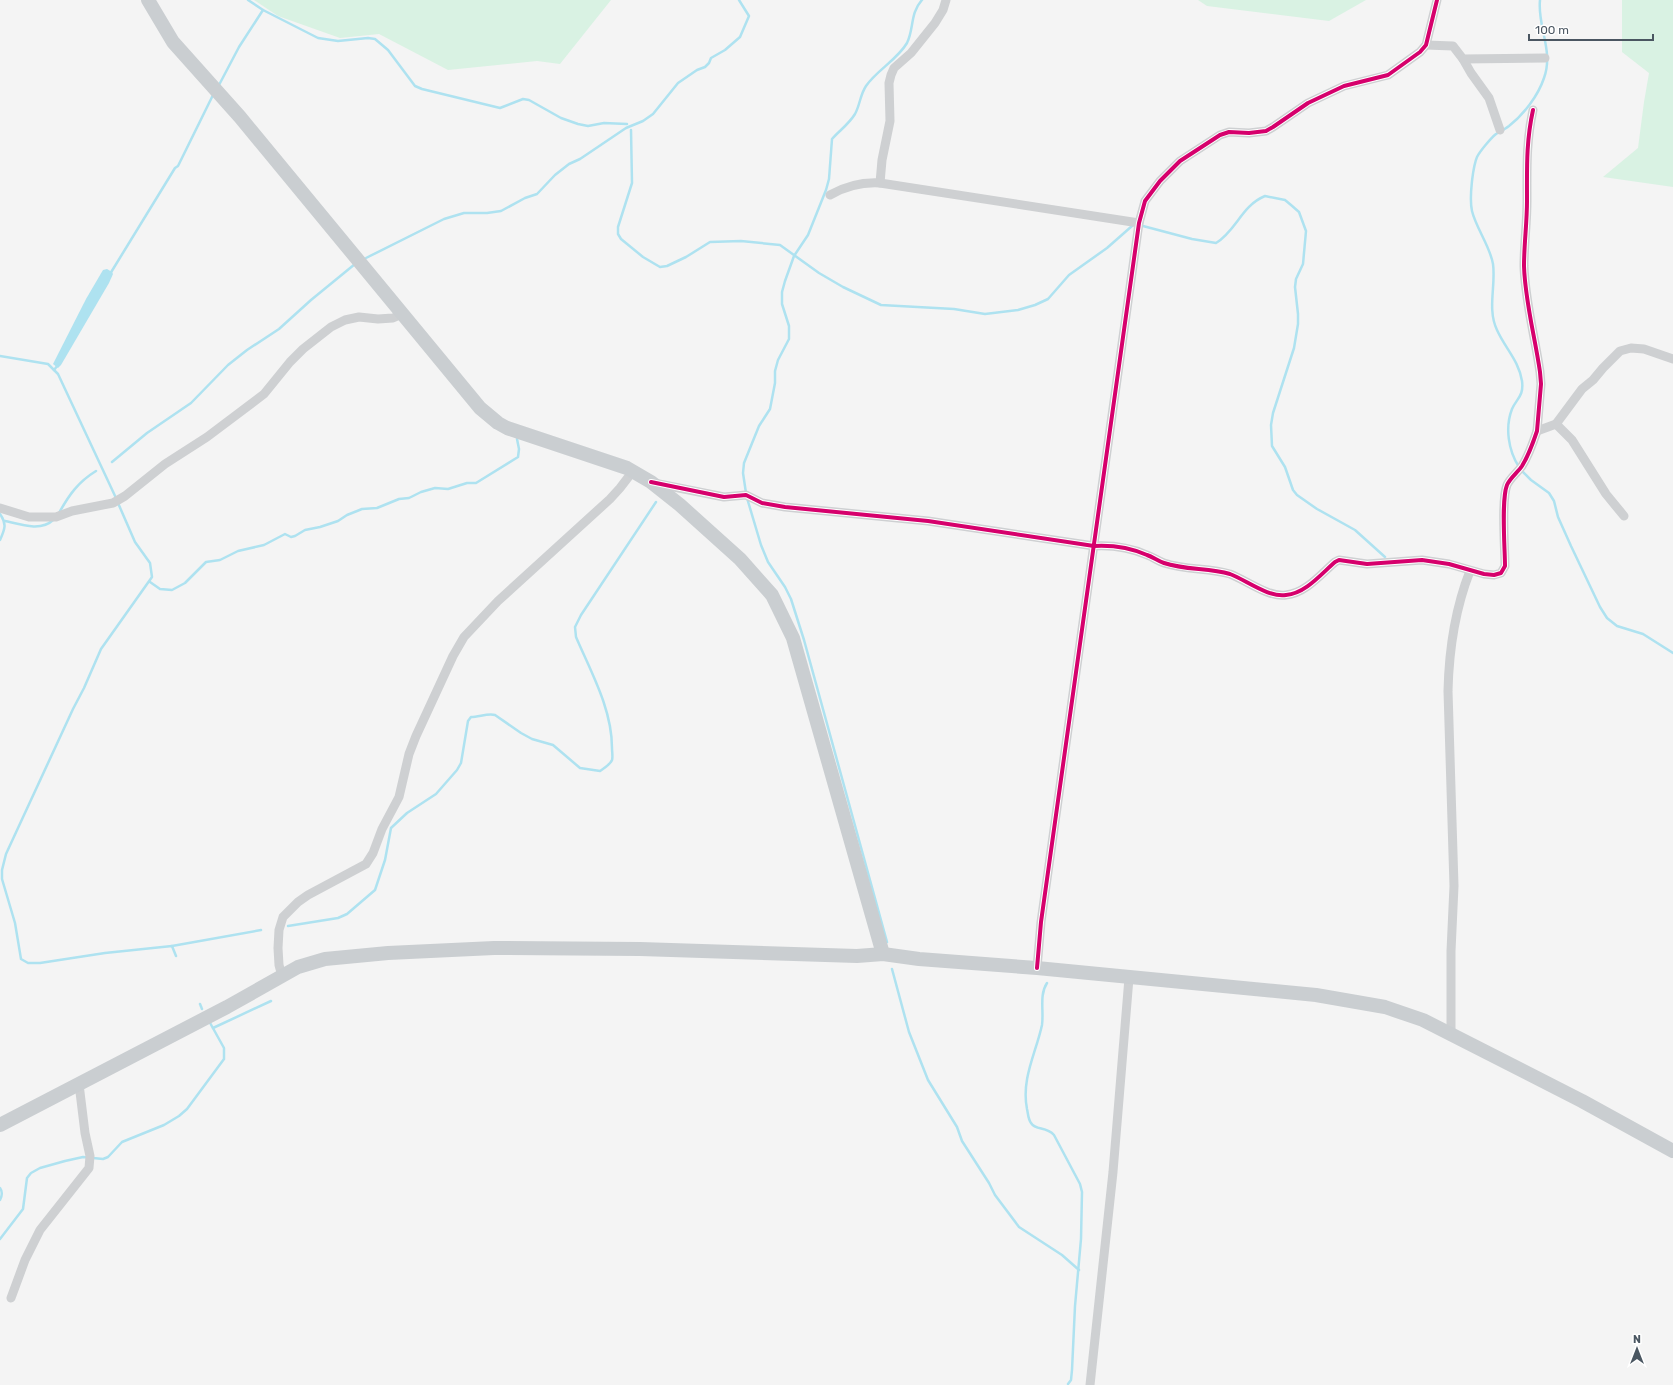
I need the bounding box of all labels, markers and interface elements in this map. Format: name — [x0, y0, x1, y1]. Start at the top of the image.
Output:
scale bar — [1529, 16, 1653, 42]
text: 100 m — [1535, 23, 1569, 37]
north arrow — [1617, 1329, 1657, 1369]
text: N — [1633, 1333, 1641, 1346]

